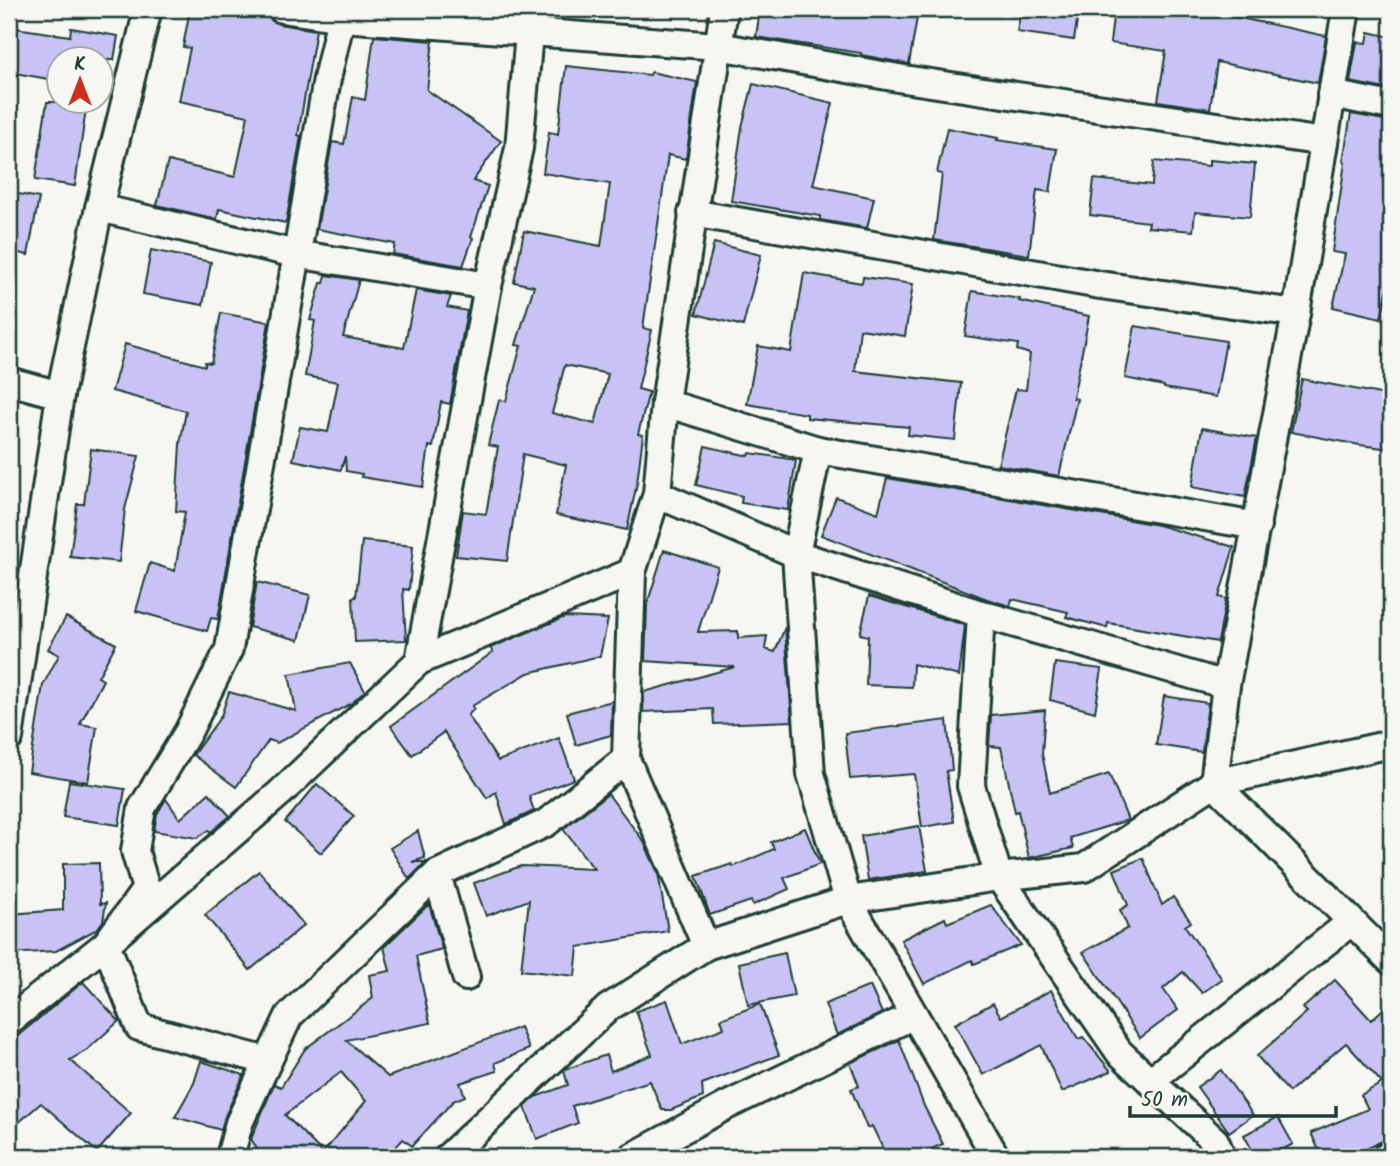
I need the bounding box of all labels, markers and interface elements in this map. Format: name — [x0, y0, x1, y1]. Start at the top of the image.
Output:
north arrow — [46, 46, 116, 116]
text: K — [74, 50, 86, 80]
scale bar — [1130, 1075, 1337, 1119]
text: 50 m — [1141, 1084, 1188, 1117]

